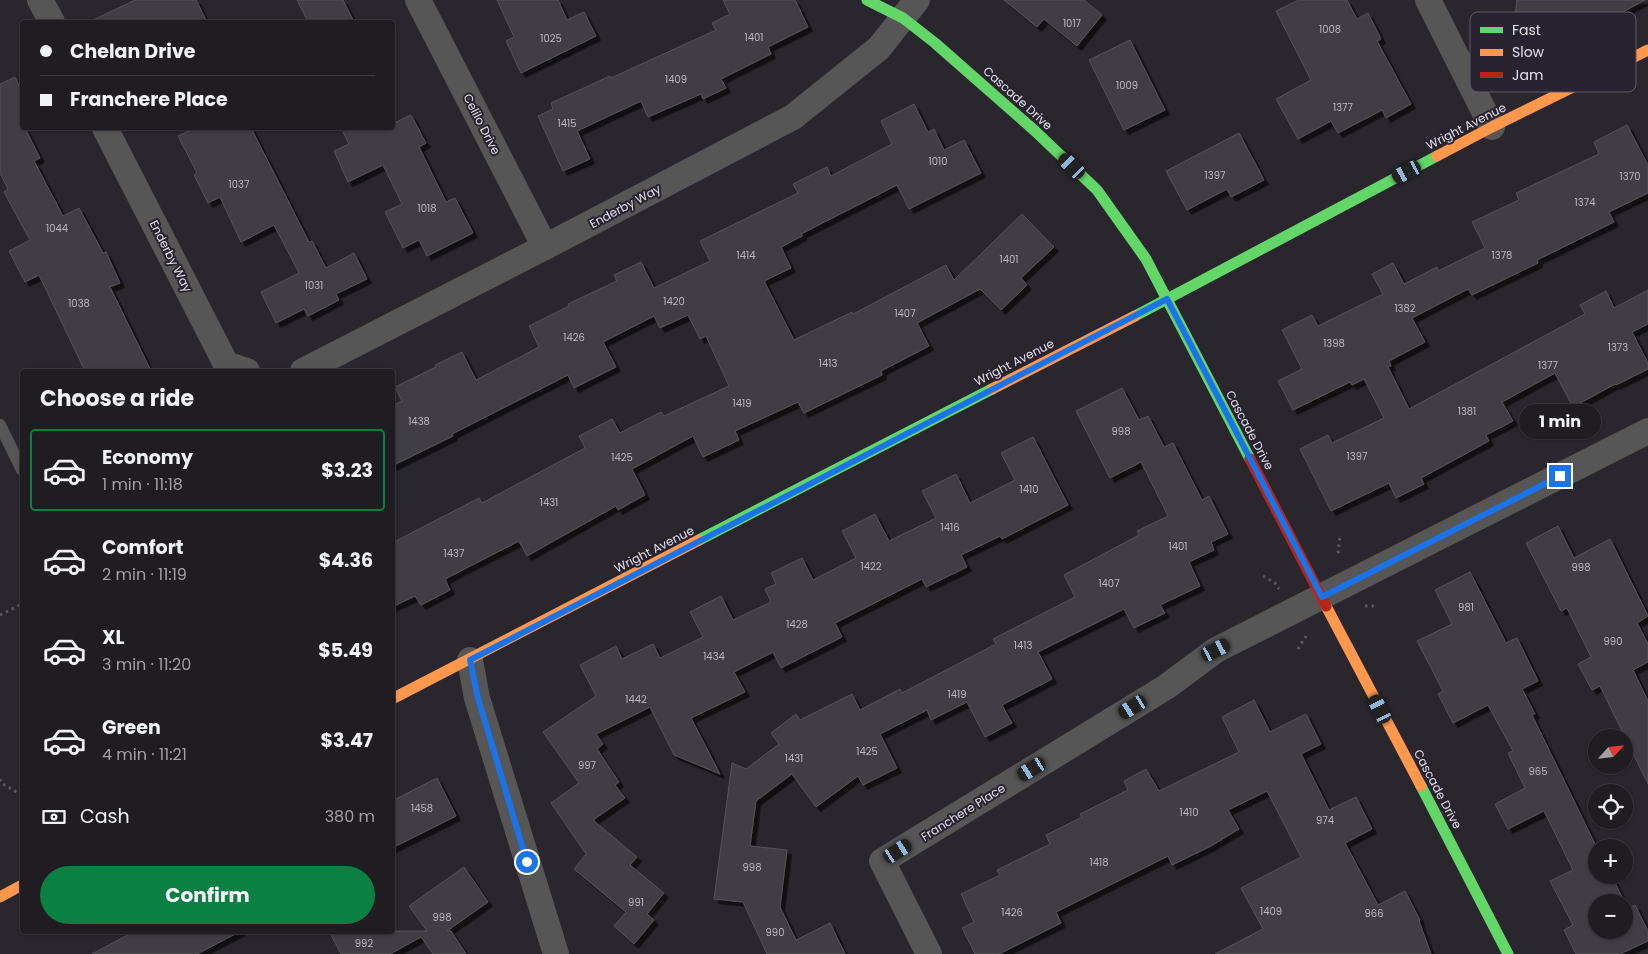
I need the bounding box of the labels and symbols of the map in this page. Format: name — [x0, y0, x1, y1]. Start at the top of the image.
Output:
legend — [1470, 12, 1636, 92]
house number: 1017 — [1063, 16, 1082, 31]
text: Fast — [1512, 20, 1541, 40]
house number: 1008 — [1319, 22, 1341, 37]
house number: 1401 — [745, 30, 763, 45]
house number: 1025 — [540, 31, 562, 46]
text: Slow — [1512, 42, 1545, 62]
street label: Cascade Drive — [980, 62, 1056, 134]
text: Jam — [1512, 65, 1543, 85]
house number: 1409 — [665, 72, 687, 87]
house number: 1009 — [1116, 78, 1138, 93]
street label: Celilo Drive — [459, 91, 505, 157]
street label: Wright Avenue — [1423, 99, 1509, 153]
house number: 1377 — [1333, 100, 1354, 115]
house number: 1415 — [558, 116, 576, 131]
car — [1056, 150, 1088, 182]
house number: 1010 — [929, 154, 947, 169]
car — [1390, 158, 1423, 186]
house number: 1397 — [1205, 168, 1226, 183]
house number: 1370 — [1620, 169, 1640, 184]
house number: 1037 — [229, 177, 250, 192]
street label: Enderby Way — [586, 180, 664, 232]
house number: 1374 — [1575, 195, 1595, 210]
house number: 1018 — [418, 201, 437, 216]
street label: Enderby Way — [146, 217, 197, 295]
house number: 1044 — [46, 221, 68, 236]
house number: 1414 — [737, 248, 755, 263]
house number: 1378 — [1492, 248, 1512, 263]
house number: 1401 — [1000, 252, 1018, 267]
house number: 1031 — [305, 278, 323, 293]
house number: 1420 — [663, 294, 685, 309]
house number: 1038 — [68, 296, 90, 311]
house number: 1382 — [1394, 301, 1416, 316]
house number: 1407 — [894, 306, 916, 321]
house number: 1426 — [563, 330, 585, 345]
street label: Wright Avenue — [971, 335, 1057, 389]
house number: 1398 — [1323, 336, 1345, 351]
house number: 1373 — [1608, 340, 1628, 355]
house number: 1413 — [819, 356, 837, 371]
house number: 1377 — [1538, 358, 1559, 373]
street label: Cascade Drive — [1222, 387, 1278, 473]
house number: 1419 — [733, 396, 752, 411]
house number: 1381 — [1458, 404, 1476, 419]
callout: 1 min — [1519, 404, 1601, 438]
house number: 1438 — [408, 414, 430, 429]
house number: 998 — [1112, 424, 1130, 439]
house number: 1397 — [1347, 449, 1368, 464]
house number: 1425 — [611, 450, 633, 465]
route end — [1549, 465, 1571, 487]
house number: 1410 — [1020, 482, 1038, 497]
house number: 1431 — [540, 495, 558, 510]
house number: 1416 — [940, 520, 960, 535]
street label: Wright Avenue — [611, 522, 697, 576]
house number: 1401 — [1169, 539, 1187, 554]
house number: 1437 — [444, 546, 465, 561]
house number: 1422 — [861, 559, 882, 574]
house number: 998 — [1572, 560, 1590, 575]
house number: 1407 — [1098, 576, 1120, 591]
house number: 981 — [1458, 600, 1474, 615]
house number: 1428 — [786, 617, 808, 632]
house number: 990 — [1604, 634, 1622, 649]
car — [1199, 637, 1232, 663]
house number: 1413 — [1014, 638, 1032, 653]
house number: 1434 — [703, 649, 725, 664]
house number: 1419 — [948, 687, 967, 702]
house number: 1442 — [625, 692, 647, 707]
car — [1366, 692, 1393, 726]
car — [1116, 693, 1149, 721]
north arrow — [1588, 729, 1632, 774]
house number: 1425 — [856, 744, 878, 759]
street label: Cascade Drive — [1410, 746, 1466, 832]
house number: 1431 — [785, 751, 803, 766]
car — [1015, 755, 1048, 783]
house number: 997 — [578, 758, 597, 773]
house number: 965 — [1529, 764, 1547, 779]
street label: Franchere Place — [918, 779, 1008, 845]
house number: 1458 — [411, 801, 433, 816]
house number: 1410 — [1180, 805, 1198, 820]
house number: 974 — [1316, 813, 1334, 828]
car — [881, 837, 914, 865]
route start — [516, 851, 538, 873]
house number: 1418 — [1090, 855, 1109, 870]
house number: 998 — [743, 860, 761, 875]
house number: 991 — [628, 895, 644, 910]
house number: 1409 — [1260, 904, 1282, 919]
house number: 1426 — [1001, 905, 1023, 920]
house number: 966 — [1365, 906, 1384, 921]
house number: 998 — [433, 910, 451, 925]
house number: 990 — [766, 925, 784, 940]
house number: 992 — [355, 936, 373, 951]

